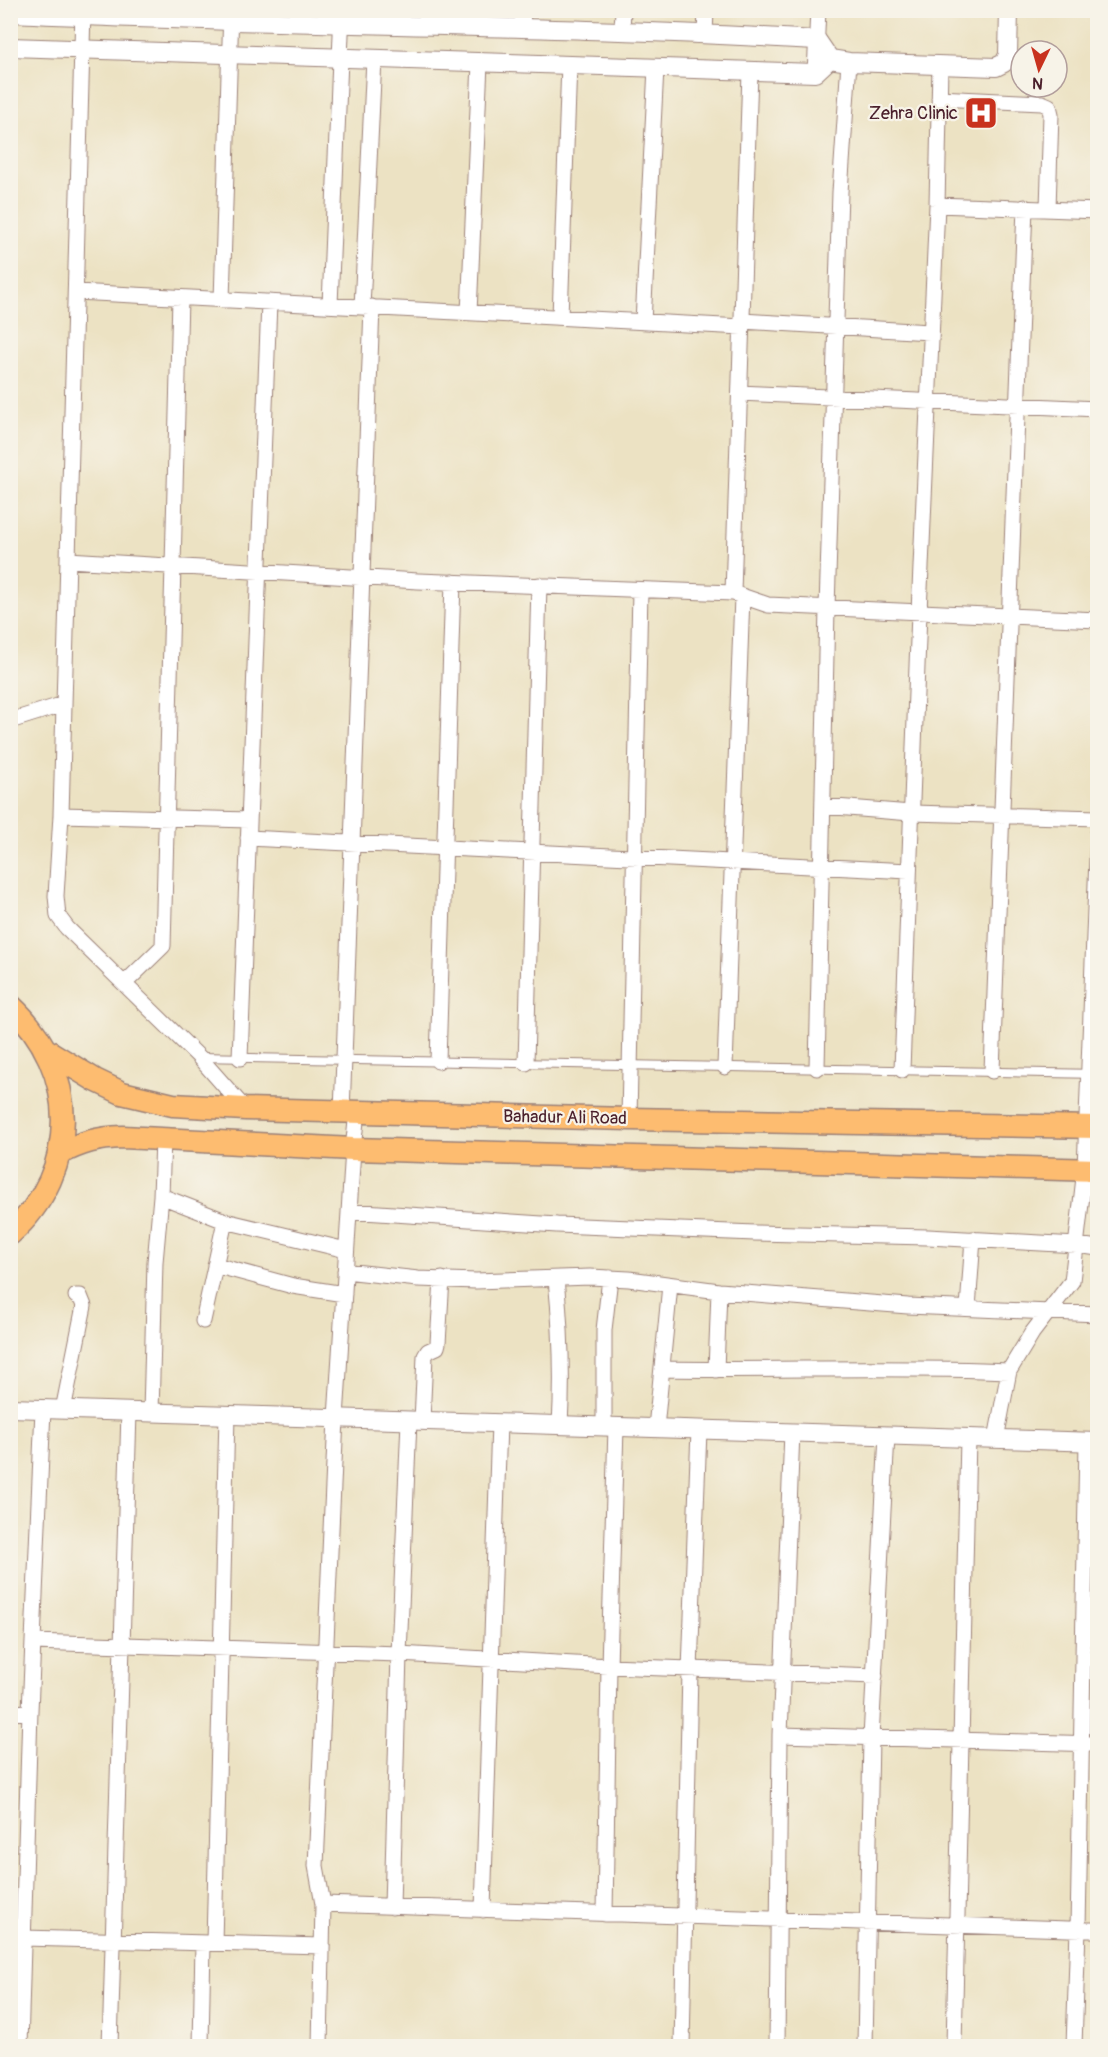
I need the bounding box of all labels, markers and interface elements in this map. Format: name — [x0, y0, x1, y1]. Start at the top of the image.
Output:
north arrow — [1009, 39, 1069, 99]
text: N — [1031, 72, 1044, 93]
hospital icon: Zehra Clinic — [963, 95, 999, 131]
place label: Zehra Clinic — [869, 102, 958, 125]
street label: Bahadur Ali Road — [503, 1105, 627, 1130]

